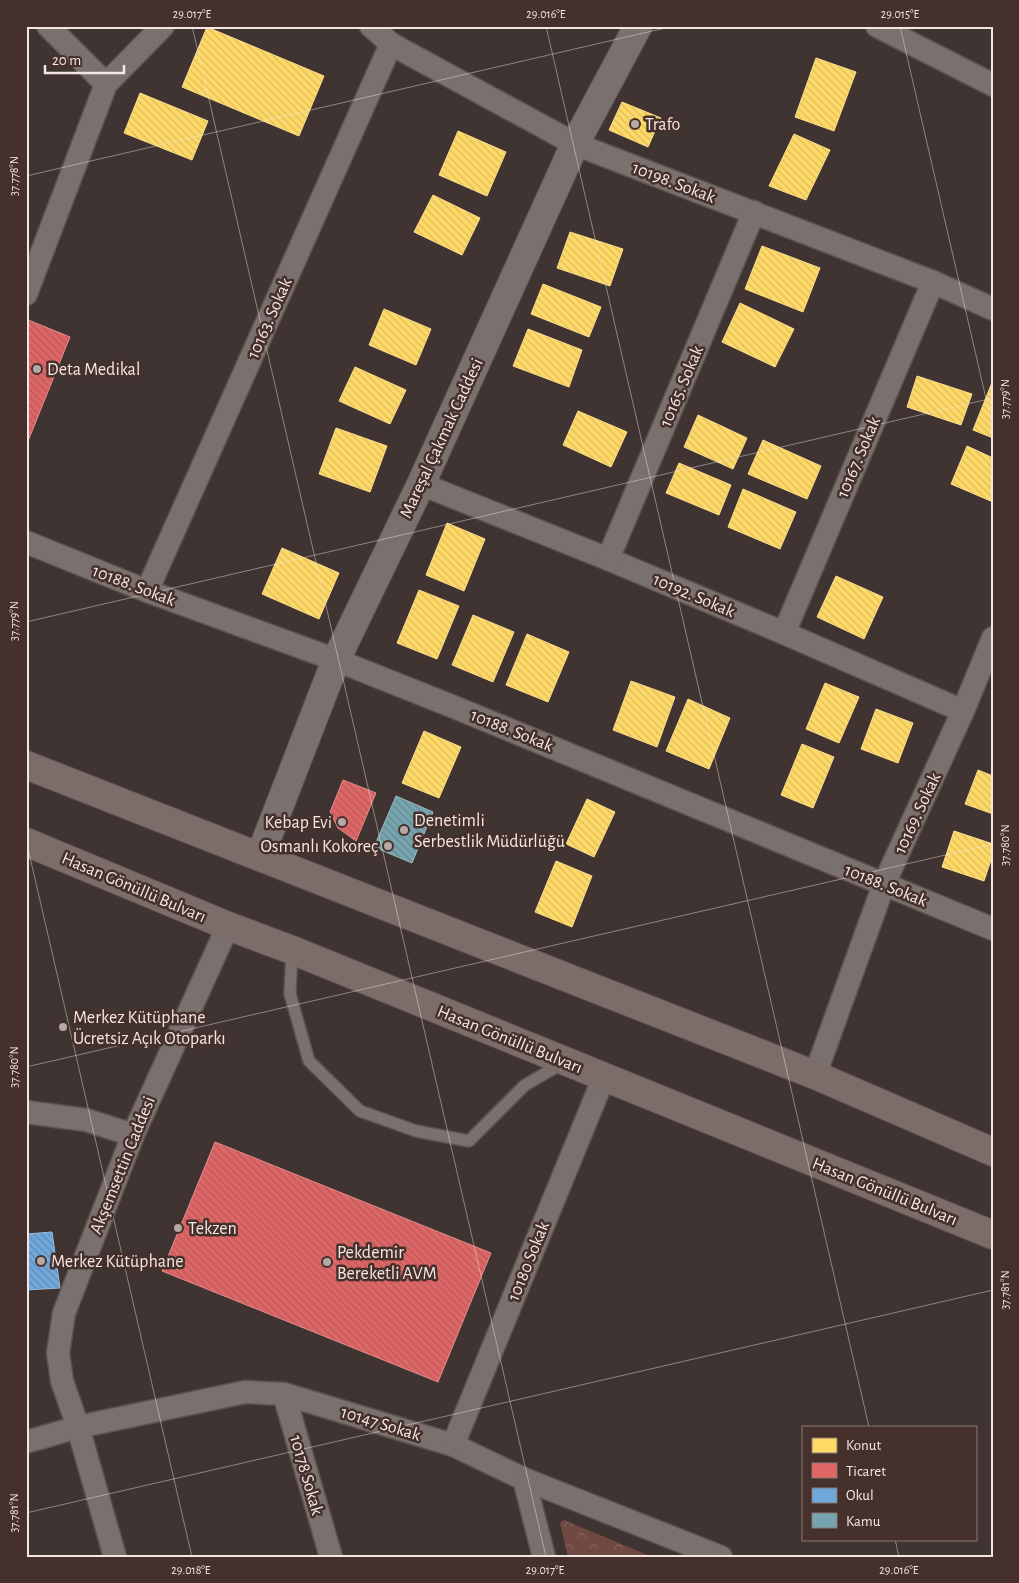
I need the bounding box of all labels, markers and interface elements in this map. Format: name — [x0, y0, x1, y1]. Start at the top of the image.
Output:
text: 29.017°E — [173, 8, 212, 20]
text: 29.016°E — [526, 8, 566, 20]
text: 29.015°E — [881, 8, 920, 20]
scale bar — [45, 42, 124, 74]
text: 20 m — [52, 53, 81, 68]
place label: Trafo — [645, 116, 681, 134]
marker: Trafo — [629, 118, 641, 130]
text: 37.778°N — [8, 156, 20, 196]
street label: 10198. Sokak — [630, 159, 718, 207]
street label: 10163. Sokak — [244, 275, 296, 361]
street label: 10165. Sokak — [657, 342, 707, 430]
street label: Mareşal Çakmak Caddesi — [397, 356, 487, 521]
place label: Deta Medikal — [47, 361, 140, 379]
marker: Deta Medikal — [31, 363, 43, 375]
text: 37.779°N — [999, 379, 1011, 419]
street label: 10167. Sokak — [834, 413, 884, 501]
street label: 10188. Sokak — [90, 562, 178, 610]
street label: 10192. Sokak — [650, 571, 738, 622]
text: 37.779°N — [8, 601, 20, 641]
street label: 10188. Sokak — [468, 706, 556, 756]
street label: 10169. Sokak — [891, 769, 945, 857]
place label: Denetimli Serbestlik Müdürlüğü — [414, 812, 565, 851]
place label: Kebap Evi — [264, 814, 332, 832]
marker: Kebap Evi — [336, 816, 348, 828]
marker: Denetimli Serbestlik Müdürlüğü — [398, 824, 410, 836]
text: 37.780°N — [999, 824, 1011, 866]
place label: Osmanlı Kokoreç — [260, 838, 378, 856]
marker: Osmanlı Kokoreç — [382, 840, 394, 852]
street label: Hasan Gönüllü Bulvarı — [59, 849, 208, 926]
street label: 10188. Sokak — [842, 861, 930, 911]
street label: Hasan Gönüllü Bulvarı — [434, 1003, 585, 1077]
place label: Merkez Kütüphane Ücretsiz Açık Otoparkı — [73, 1009, 226, 1048]
marker: Merkez Kütüphane Ücretsiz Açık Otoparkı — [57, 1021, 69, 1033]
text: 37.780°N — [8, 1046, 20, 1088]
street label: Akşemsettin Caddesi — [87, 1094, 159, 1237]
street label: Hasan Gönüllü Bulvarı — [809, 1155, 960, 1229]
street label: 10180 Sokak — [505, 1218, 553, 1304]
place label: Tekzen — [188, 1220, 237, 1238]
marker: Tekzen — [172, 1222, 184, 1234]
place label: Pekdemir Bereketli AVM — [337, 1244, 437, 1283]
place label: Merkez Kütüphane — [51, 1253, 183, 1271]
marker: Merkez Kütüphane — [35, 1255, 47, 1267]
marker: Pekdemir Bereketli AVM — [321, 1256, 333, 1268]
text: 37.781°N — [999, 1270, 1011, 1310]
street label: 10147 Sokak — [339, 1403, 423, 1445]
legend — [802, 1426, 976, 1540]
street label: 10178 Sokak — [286, 1433, 326, 1518]
text: Konut — [846, 1438, 881, 1453]
text: Ticaret — [846, 1464, 886, 1479]
text: Okul — [846, 1488, 874, 1503]
text: 37.781°N — [8, 1493, 20, 1533]
text: Kamu — [846, 1514, 881, 1529]
text: 29.018°E — [171, 1564, 211, 1576]
text: 29.017°E — [526, 1564, 565, 1576]
text: 29.016°E — [879, 1564, 919, 1576]

